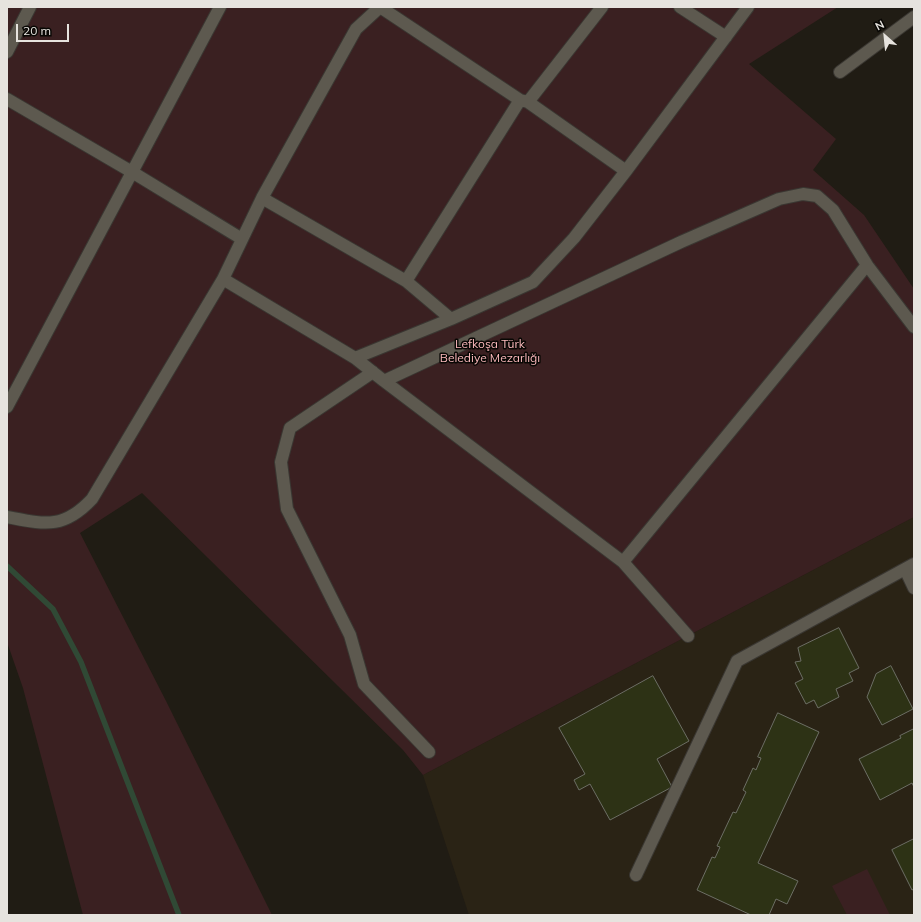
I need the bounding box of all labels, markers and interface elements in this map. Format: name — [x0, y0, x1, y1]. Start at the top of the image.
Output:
scale bar — [18, 16, 71, 42]
north arrow — [865, 16, 905, 56]
text: N — [873, 17, 886, 33]
text: 20 m — [23, 23, 51, 38]
park label: Lefkoşa Türk Belediye Mezarlığı — [440, 337, 540, 365]

